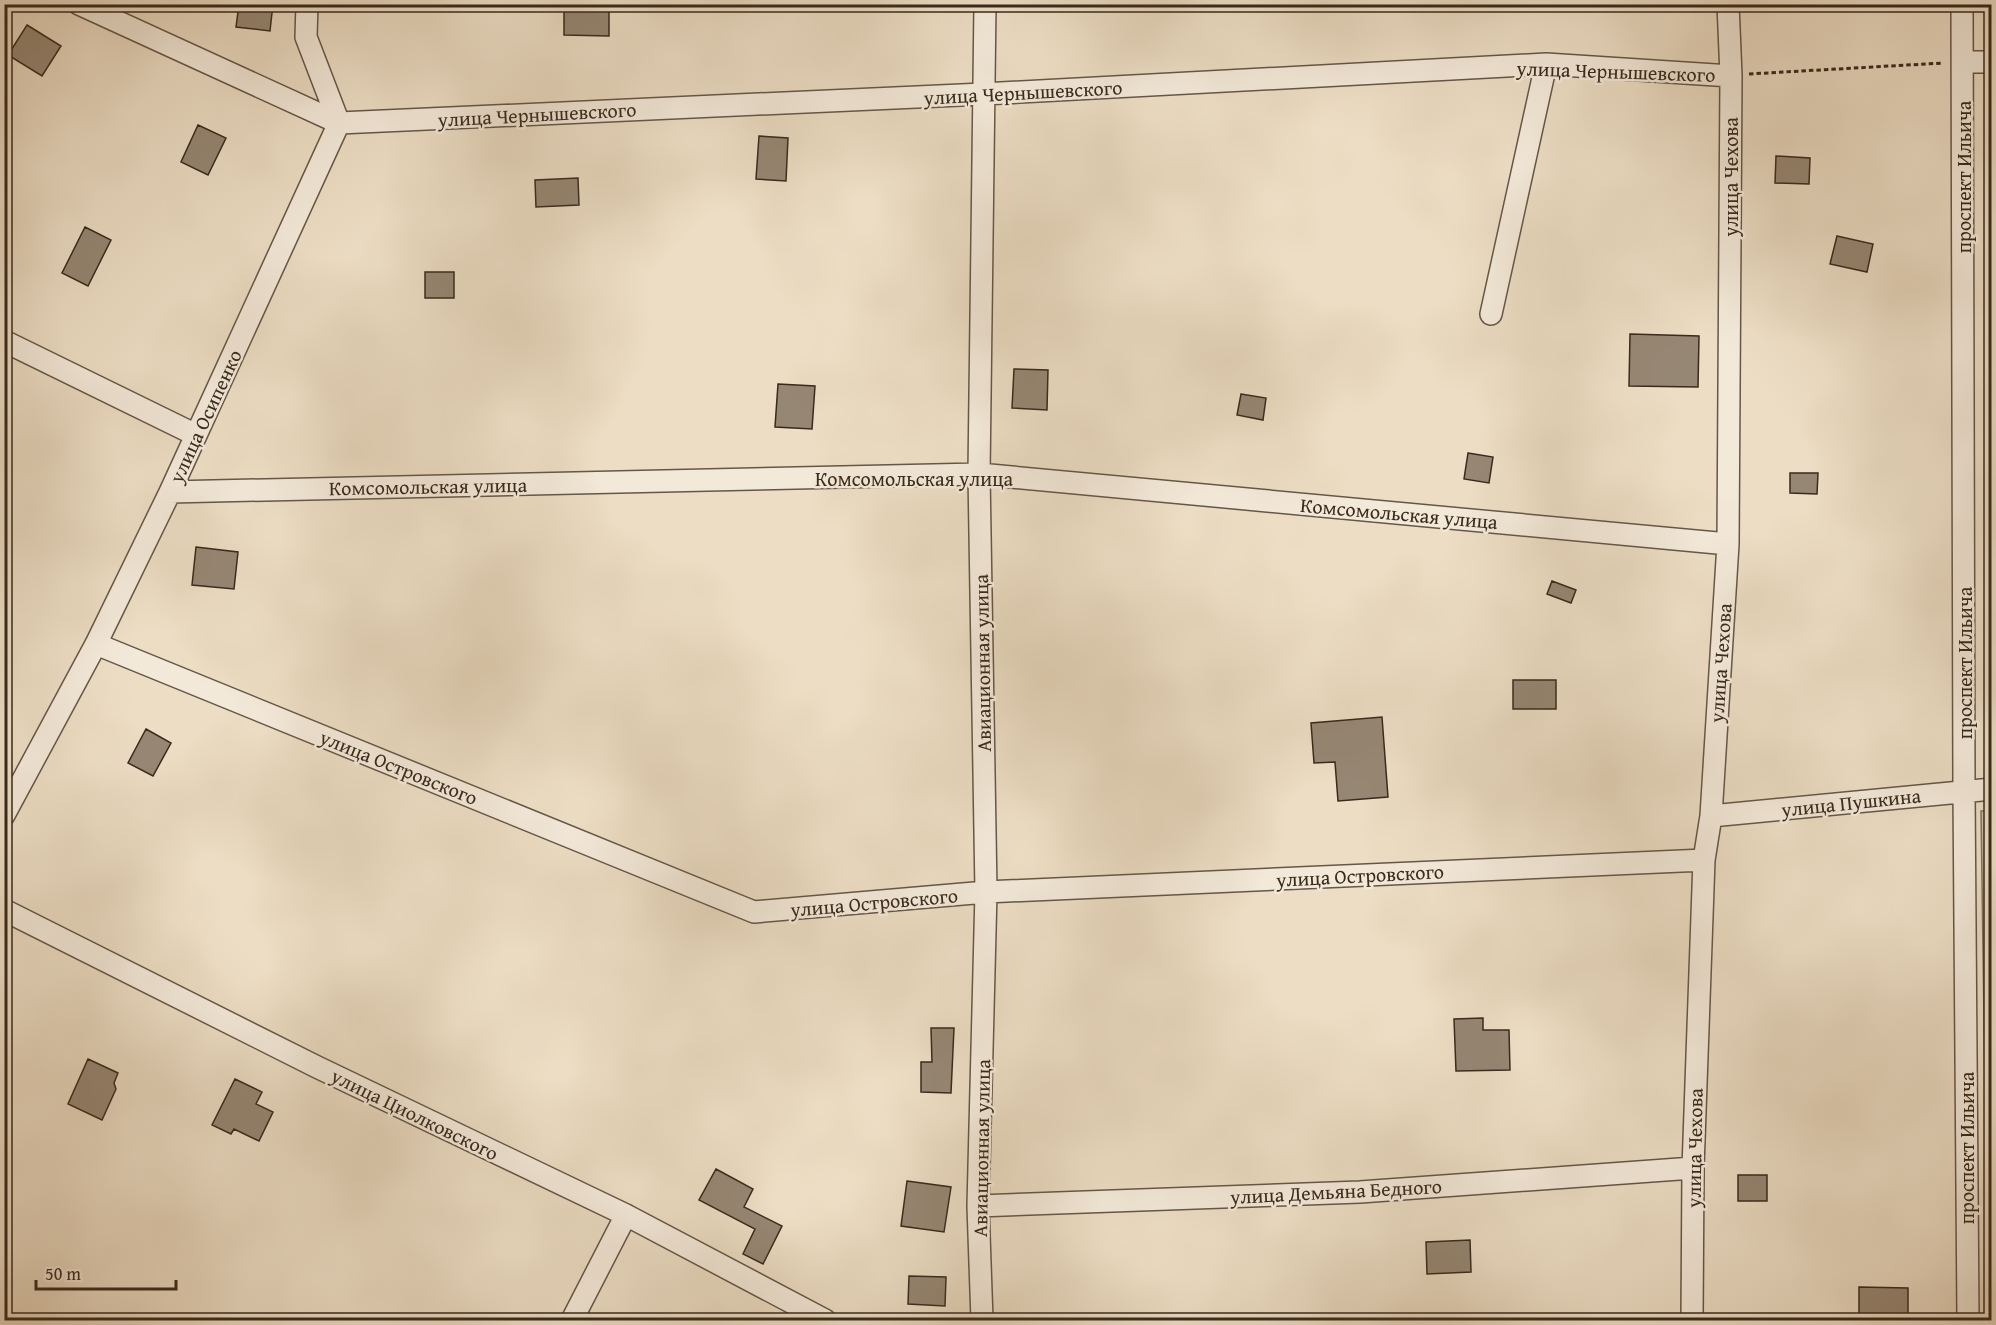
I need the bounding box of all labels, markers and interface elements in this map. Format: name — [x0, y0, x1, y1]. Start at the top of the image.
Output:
street label: улица Чернышевского — [1515, 53, 1716, 89]
street label: улица Чернышевского — [922, 72, 1123, 112]
street label: улица Чернышевского — [436, 94, 637, 134]
street label: проспект Ильича — [1949, 100, 1978, 253]
street label: улица Чехова — [1716, 117, 1745, 238]
street label: улица Осипенко — [161, 345, 249, 488]
street label: Комсомольская улица — [815, 464, 1014, 493]
street label: Комсомольская улица — [329, 470, 528, 502]
street label: Комсомольская улица — [1299, 490, 1499, 536]
street label: Авиационная улица — [966, 573, 998, 752]
street label: проспект Ильича — [1950, 586, 1979, 739]
street label: улица Чехова — [1701, 602, 1739, 725]
street label: улица Островского — [315, 722, 482, 812]
street label: улица Пушкина — [1779, 780, 1923, 824]
street label: улица Островского — [1274, 856, 1445, 894]
street label: улица Островского — [788, 880, 959, 924]
street label: Авиационная улица — [965, 1058, 997, 1237]
street label: улица Циолковского — [325, 1060, 504, 1167]
street label: проспект Ильича — [1952, 1071, 1981, 1224]
street label: улица Чехова — [1678, 1087, 1710, 1209]
street label: улица Демьяна Бедного — [1228, 1171, 1443, 1211]
scale bar — [36, 1253, 176, 1291]
text: 50 m — [45, 1260, 81, 1287]

